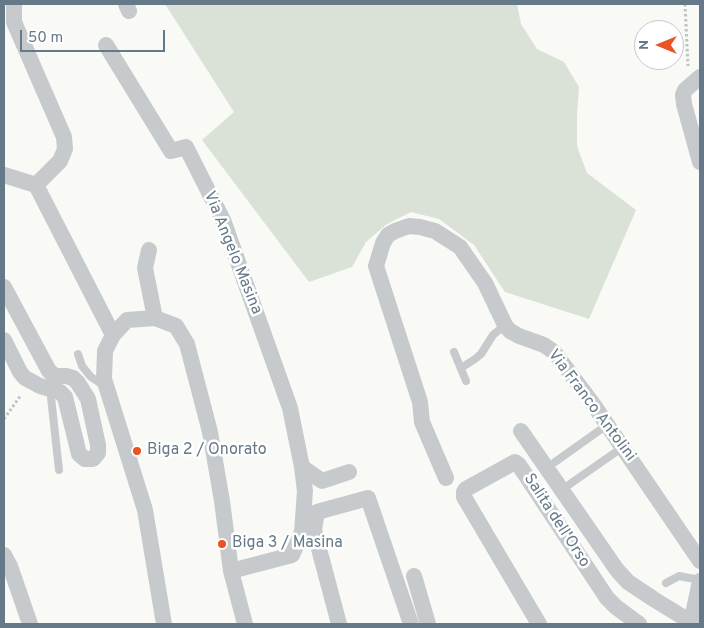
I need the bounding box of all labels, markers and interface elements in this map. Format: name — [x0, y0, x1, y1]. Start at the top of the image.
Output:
scale bar — [22, 20, 168, 52]
north arrow — [634, 20, 684, 70]
text: 50 m — [28, 29, 63, 48]
text: N — [636, 40, 653, 50]
street label: Via Angelo Masina — [199, 189, 265, 317]
street label: Via Franco Antolini — [543, 346, 639, 466]
place label: Biga 2 / Onorato — [147, 441, 267, 461]
marker: Biga 2 / Onorato — [131, 445, 143, 457]
street label: Salita dell'Orso — [519, 471, 593, 571]
place label: Biga 3 / Masina — [232, 534, 343, 554]
marker: Biga 3 / Masina — [216, 538, 228, 550]

